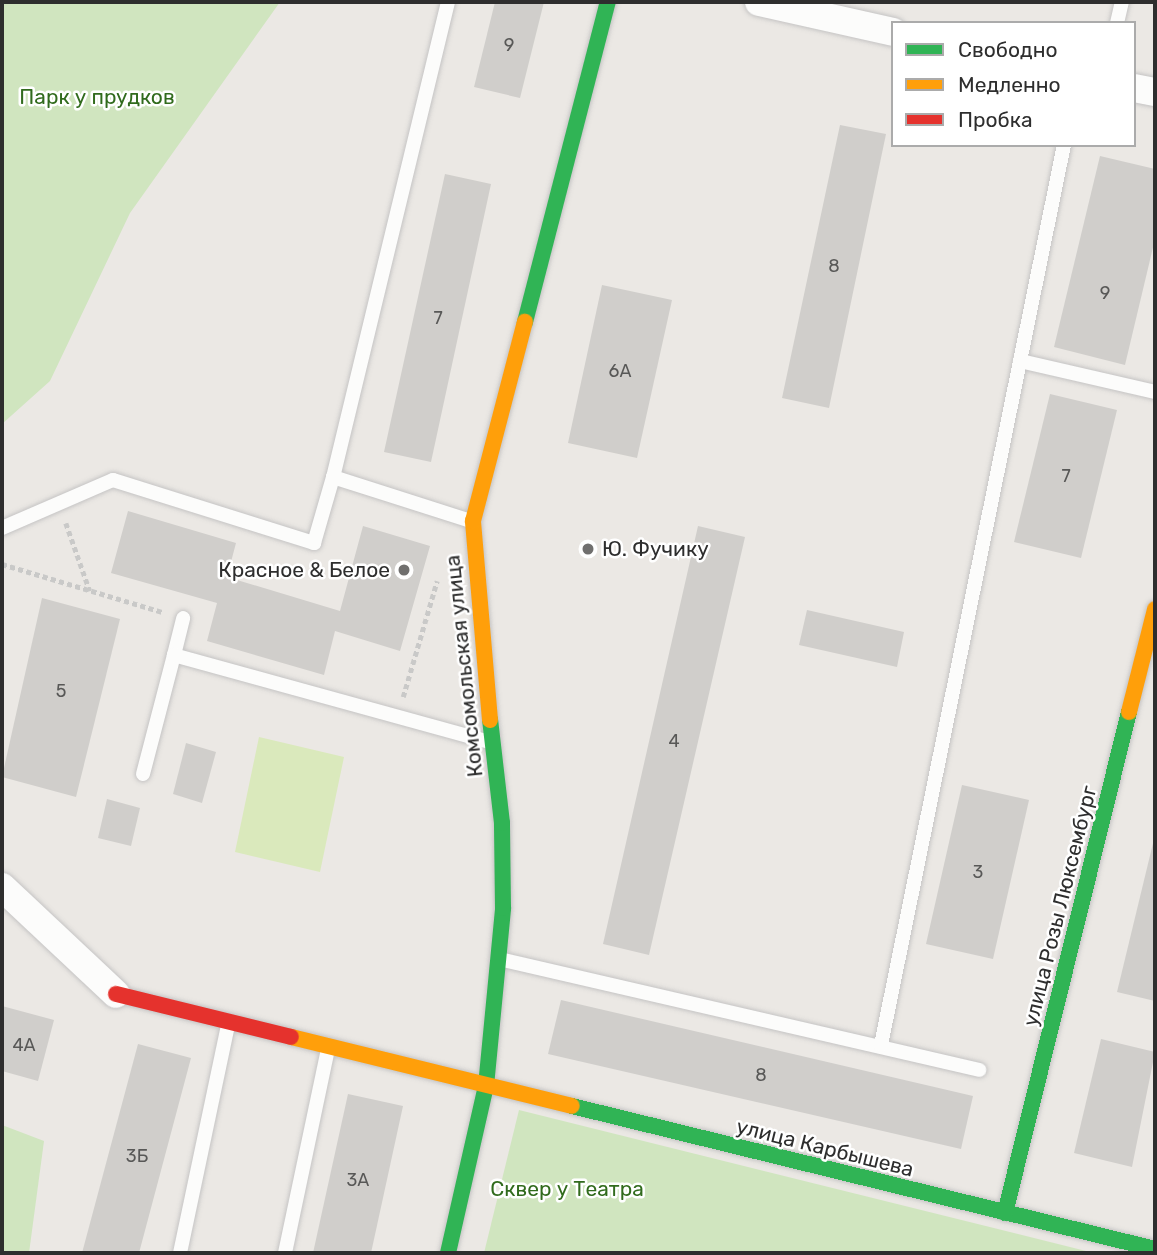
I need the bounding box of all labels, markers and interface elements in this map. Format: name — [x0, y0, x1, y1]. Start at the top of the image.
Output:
legend — [891, 21, 1136, 147]
house number: 9 — [504, 34, 514, 56]
text: Свободно — [958, 37, 1058, 62]
text: Медленно — [958, 72, 1061, 97]
park label: Парк у прудков — [19, 84, 175, 110]
text: Пробка — [958, 107, 1033, 132]
house number: 8 — [828, 255, 840, 277]
house number: 9 — [1100, 282, 1110, 304]
house number: 7 — [433, 307, 443, 329]
house number: 6А — [609, 360, 631, 382]
house number: 7 — [1061, 465, 1071, 487]
place label: Ю. Фучику — [602, 536, 709, 562]
marker: Ю. Фучику — [580, 541, 596, 557]
street label: Комсомольская улица — [440, 554, 488, 778]
place label: Красное & Белое — [218, 557, 390, 583]
marker: Красное & Белое — [396, 562, 412, 578]
house number: 5 — [56, 680, 66, 702]
house number: 4 — [668, 730, 680, 752]
street label: улица Розы Люксембург — [1018, 783, 1102, 1029]
house number: 3 — [973, 861, 983, 883]
house number: 4А — [12, 1034, 36, 1056]
house number: 8 — [755, 1064, 767, 1086]
street label: улица Карбышева — [734, 1114, 916, 1182]
house number: 3Б — [126, 1145, 148, 1167]
house number: 3А — [347, 1169, 369, 1191]
park label: Сквер у Театра — [490, 1176, 644, 1202]

